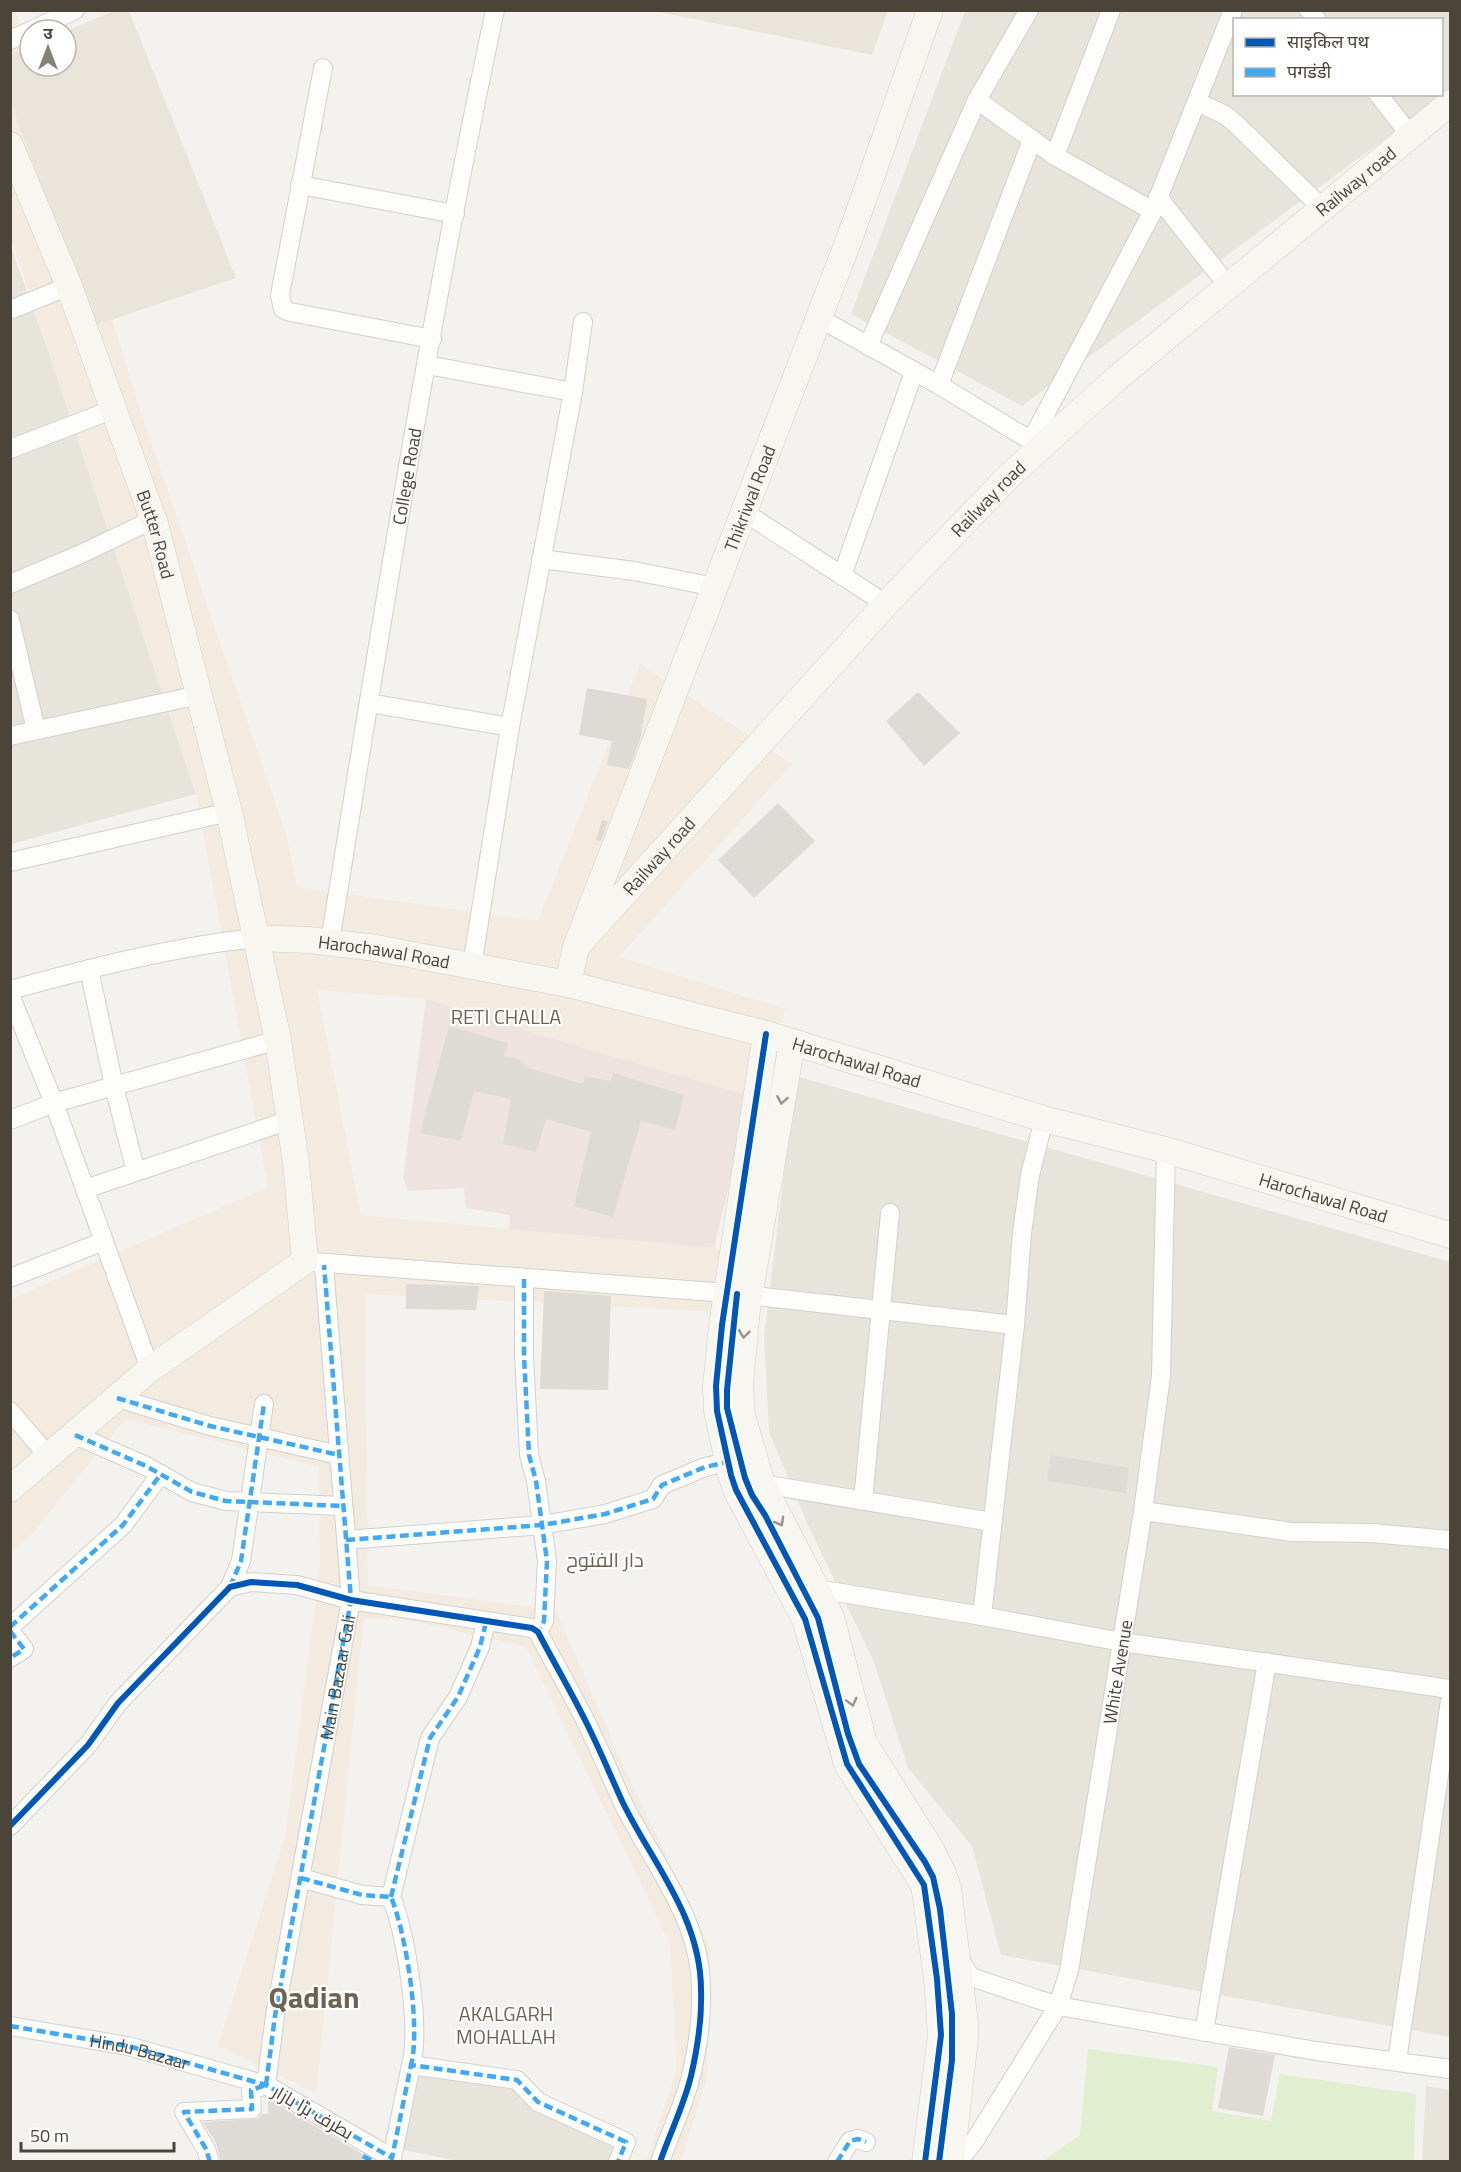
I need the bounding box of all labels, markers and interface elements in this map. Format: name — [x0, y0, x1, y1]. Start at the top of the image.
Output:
north arrow — [18, 18, 78, 78]
legend — [1233, 18, 1443, 96]
text: उ — [43, 21, 53, 45]
text: साइकिल पथ — [1287, 28, 1370, 55]
text: पगडंडी — [1287, 58, 1332, 85]
street label: Railway road — [1309, 140, 1402, 223]
street label: College Road — [385, 426, 428, 527]
street label: Thikriwal Road — [717, 441, 782, 555]
street label: Railway road — [944, 454, 1031, 543]
street label: Butter Road — [130, 486, 182, 582]
street label: Railway road — [616, 810, 701, 901]
street label: Harochawal Road — [317, 928, 452, 975]
district label: RETI CHALLA — [451, 1001, 561, 1032]
street label: Harochawal Road — [789, 1029, 924, 1094]
one-way arrow — [776, 1095, 789, 1105]
street label: Harochawal Road — [1256, 1165, 1391, 1229]
one-way arrow — [738, 1330, 751, 1339]
one-way arrow — [773, 1516, 784, 1526]
district label: دار الفتوح — [566, 1544, 644, 1575]
street label: Main Bazaar Gali — [312, 1612, 362, 1742]
street label: White Avenue — [1095, 1618, 1139, 1726]
one-way arrow — [844, 1697, 857, 1707]
district label: Qadian — [268, 1974, 360, 2020]
district label: AKALGARH MOHALLAH — [456, 1998, 556, 2052]
street label: Hindu Bazaar — [88, 2026, 192, 2076]
street label: بطرف بڑا بازار — [267, 2077, 359, 2146]
scale bar — [21, 2115, 174, 2153]
text: 50 m — [30, 2122, 69, 2149]

